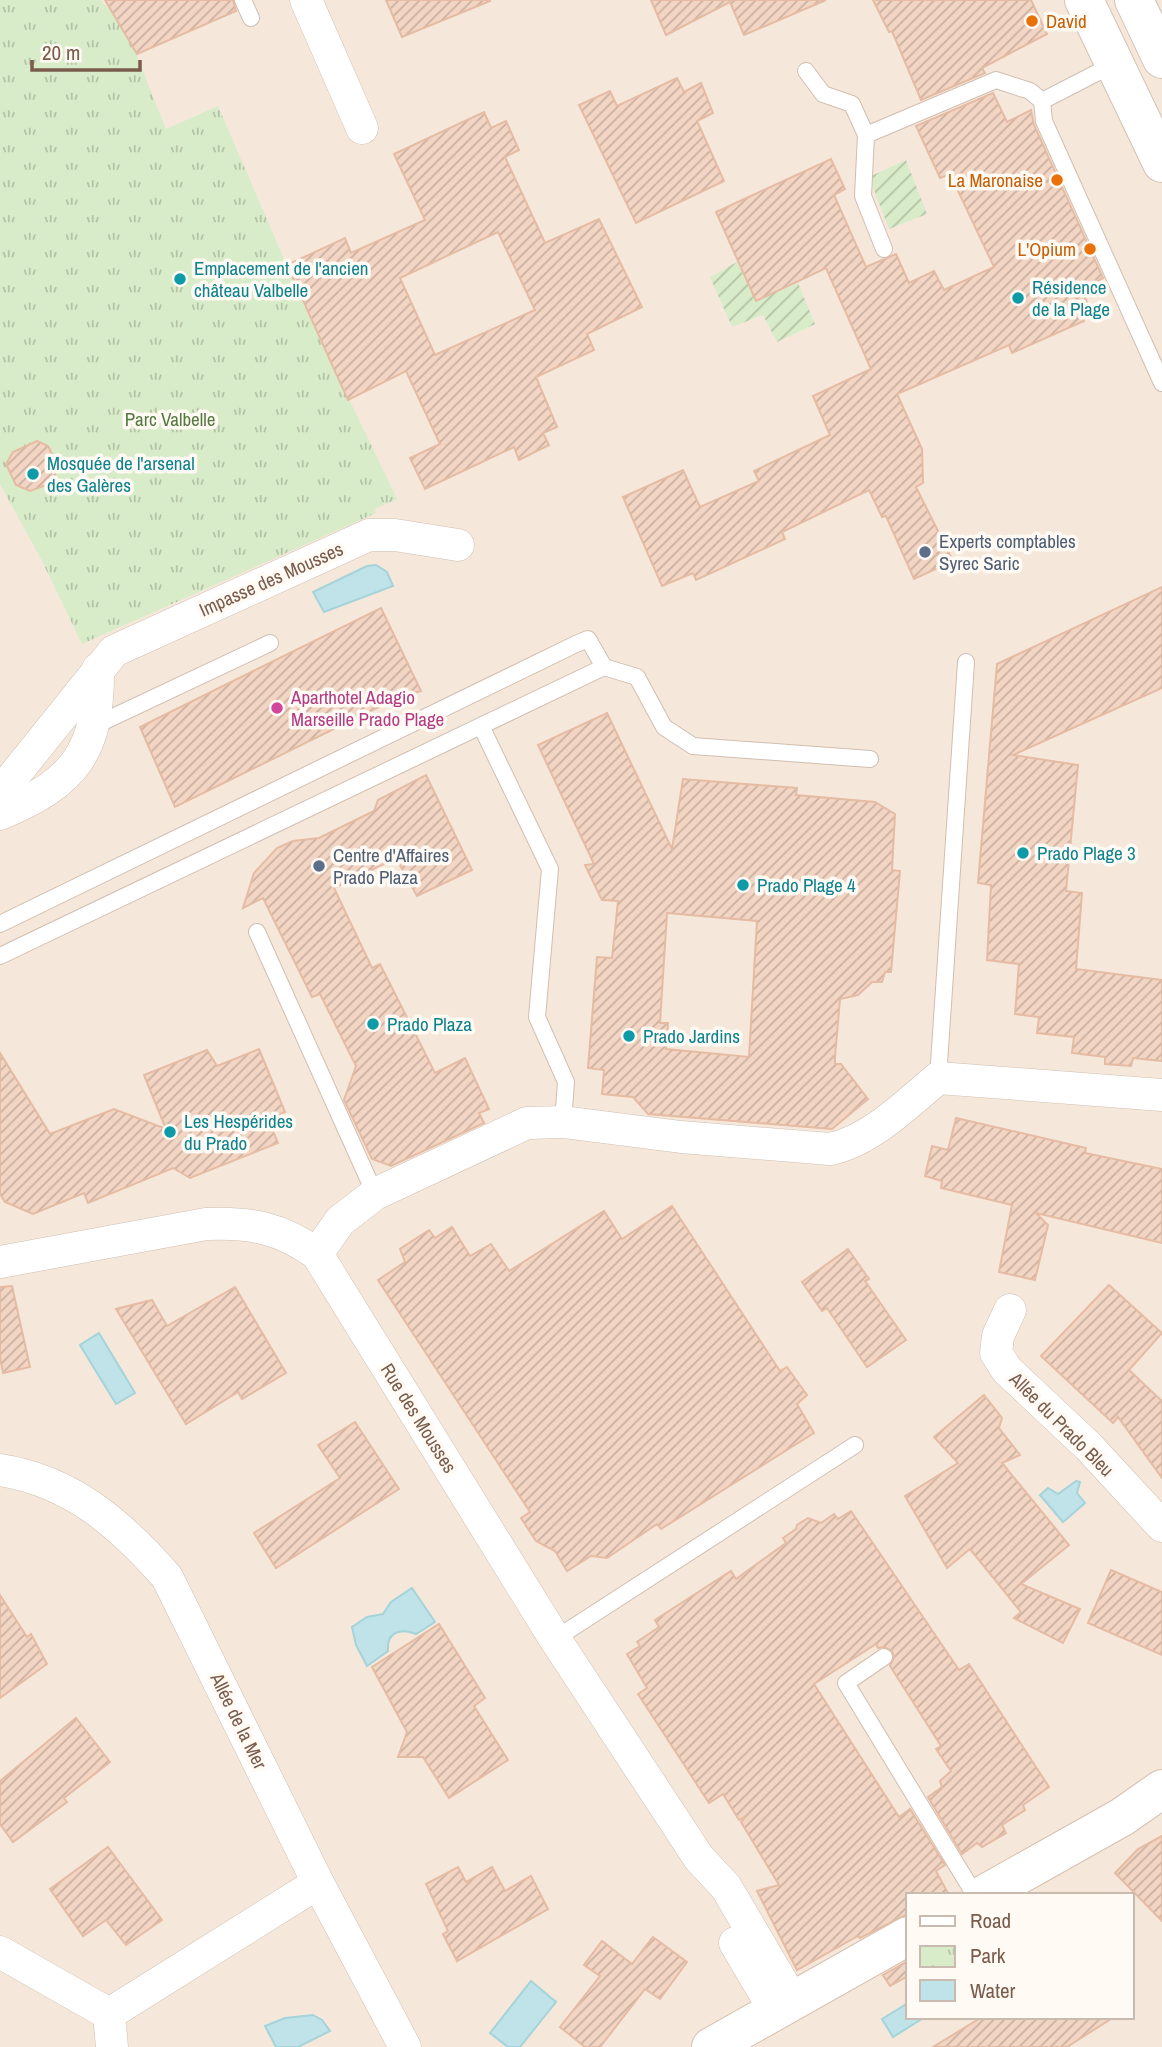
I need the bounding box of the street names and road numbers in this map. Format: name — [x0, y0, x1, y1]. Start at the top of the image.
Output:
street label: Impasse des Mousses — [195, 536, 347, 622]
street label: Rue des Mousses — [375, 1358, 463, 1478]
street label: Allée du Prado Bleu — [1003, 1365, 1120, 1482]
street label: Allée de la Mer — [204, 1668, 274, 1774]

